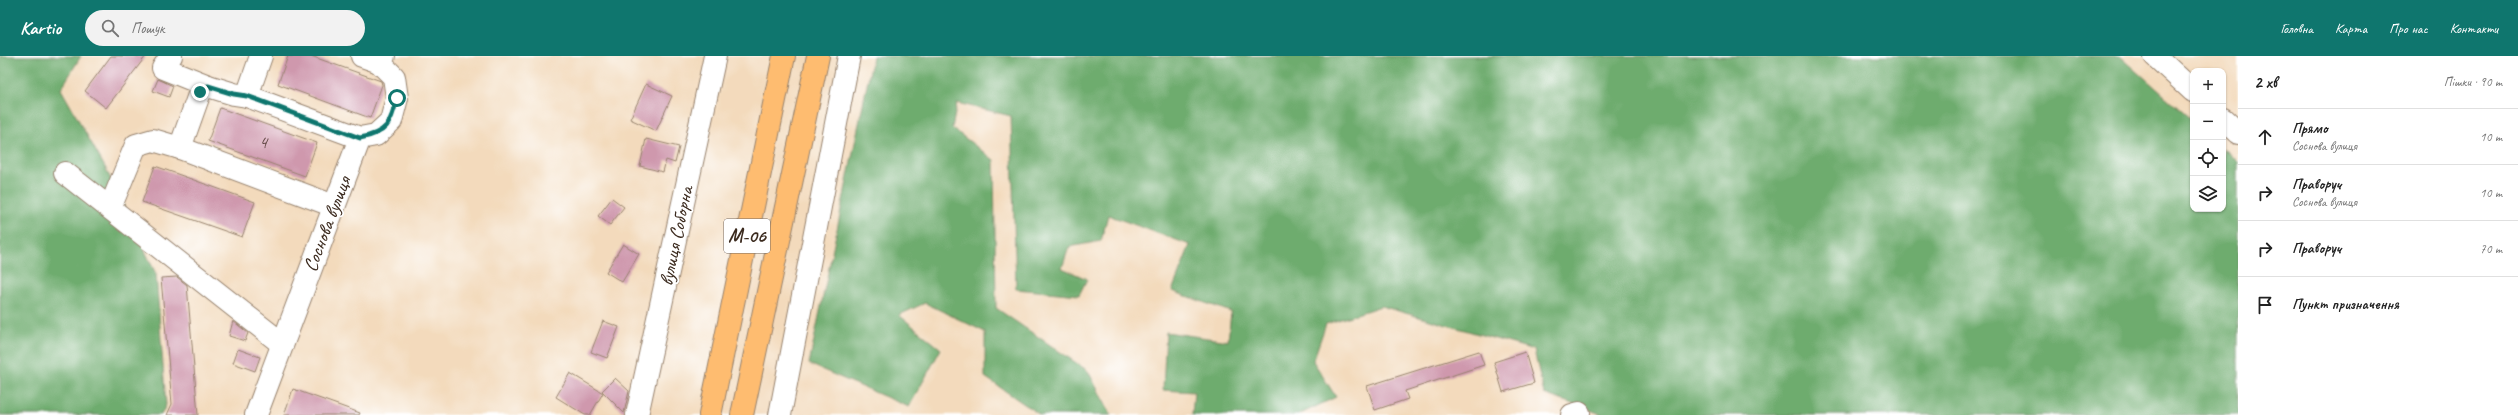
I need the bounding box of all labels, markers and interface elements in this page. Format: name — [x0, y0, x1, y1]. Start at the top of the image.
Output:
search box — [85, 10, 365, 46]
text: Kartio — [20, 16, 61, 40]
icon: search — [99, 17, 121, 39]
text: Пошук — [131, 19, 165, 38]
text: Головна — [2280, 20, 2313, 37]
text: Карта — [2335, 20, 2367, 37]
text: Про нас — [2389, 20, 2428, 37]
text: Контакти — [2450, 20, 2498, 37]
map controls — [2190, 68, 2226, 212]
button: + — [2190, 68, 2226, 104]
text: 2 хв — [2254, 72, 2277, 93]
text: Пішки · 90 m — [2444, 74, 2502, 90]
route end — [191, 83, 209, 101]
route start — [388, 89, 406, 107]
button: − — [2190, 104, 2226, 140]
text: Прямо — [2292, 119, 2328, 138]
icon: ahead — [2254, 126, 2276, 148]
text: 10 m — [2480, 129, 2502, 145]
house number: 4 — [259, 131, 269, 153]
text: Соснова вулиця — [2292, 138, 2357, 154]
button: locate — [2190, 140, 2226, 176]
street label: Соснова вулиця — [297, 171, 357, 275]
text: Праворуч — [2292, 175, 2341, 194]
button: layers — [2190, 176, 2226, 212]
street label: вулиця Соборна — [653, 182, 699, 288]
icon: right — [2254, 182, 2276, 204]
text: 10 m — [2480, 185, 2502, 201]
text: Соснова вулиця — [2292, 194, 2357, 210]
road number: М-06 — [724, 219, 770, 253]
icon: right — [2254, 238, 2276, 260]
text: Праворуч — [2292, 239, 2341, 258]
text: 70 m — [2480, 241, 2502, 257]
icon: arrive — [2254, 294, 2276, 316]
text: Пункт призначення — [2292, 295, 2399, 314]

